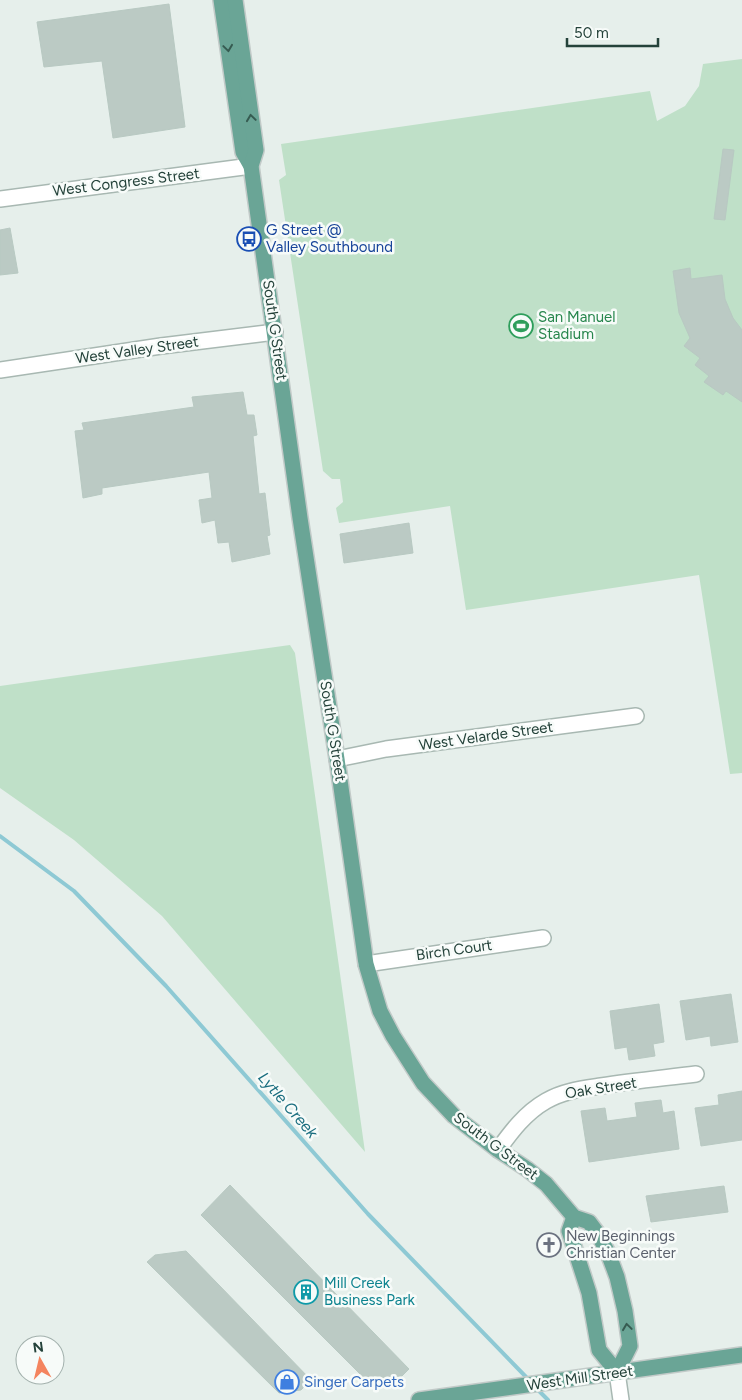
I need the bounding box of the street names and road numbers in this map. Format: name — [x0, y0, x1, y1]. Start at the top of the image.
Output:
street label: West Congress Street — [51, 164, 201, 200]
street label: South G Street — [259, 279, 291, 382]
street label: West Valley Street — [74, 332, 200, 368]
street label: South G Street — [316, 680, 350, 783]
street label: West Velarde Street — [418, 718, 554, 754]
street label: Birch Court — [415, 936, 493, 964]
street label: Oak Street — [564, 1073, 638, 1103]
street label: South G Street — [450, 1108, 542, 1184]
street label: West Mill Street — [526, 1362, 634, 1394]

